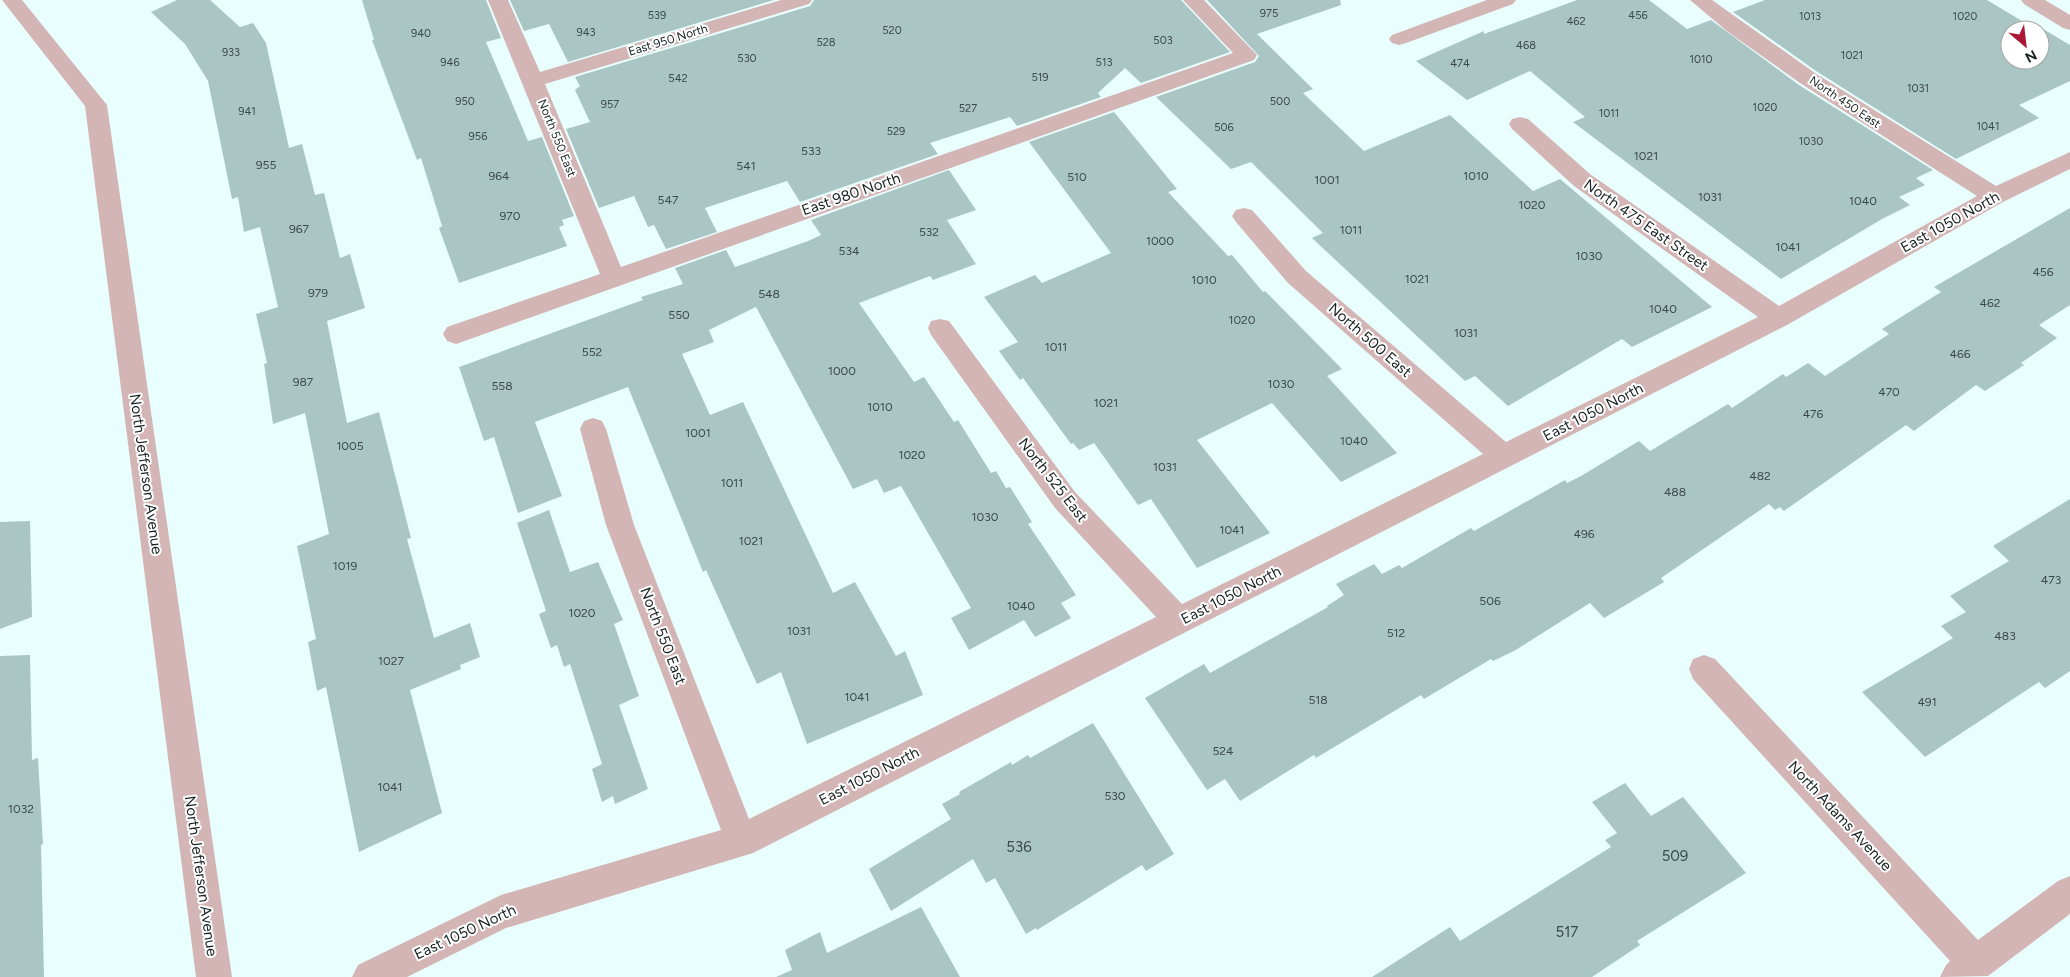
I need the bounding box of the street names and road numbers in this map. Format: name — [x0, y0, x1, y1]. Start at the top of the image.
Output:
street label: East 950 North — [627, 21, 710, 59]
street label: North 450 East — [1807, 73, 1884, 131]
street label: North 550 East — [535, 97, 579, 179]
street label: East 980 North — [799, 169, 903, 219]
street label: North 475 East Street — [1580, 175, 1712, 275]
street label: East 1050 North — [1897, 187, 2003, 257]
street label: North 500 East — [1325, 299, 1415, 381]
street label: East 1050 North — [1540, 379, 1646, 445]
street label: North Jefferson Avenue — [126, 393, 166, 555]
street label: North 525 East — [1015, 434, 1092, 526]
street label: East 1050 North — [1178, 562, 1284, 628]
street label: North 550 East — [636, 585, 690, 688]
street label: East 1050 North — [816, 743, 922, 809]
street label: North Adams Avenue — [1784, 757, 1896, 875]
street label: North Jefferson Avenue — [181, 795, 221, 957]
street label: East 1050 North — [411, 901, 519, 963]

